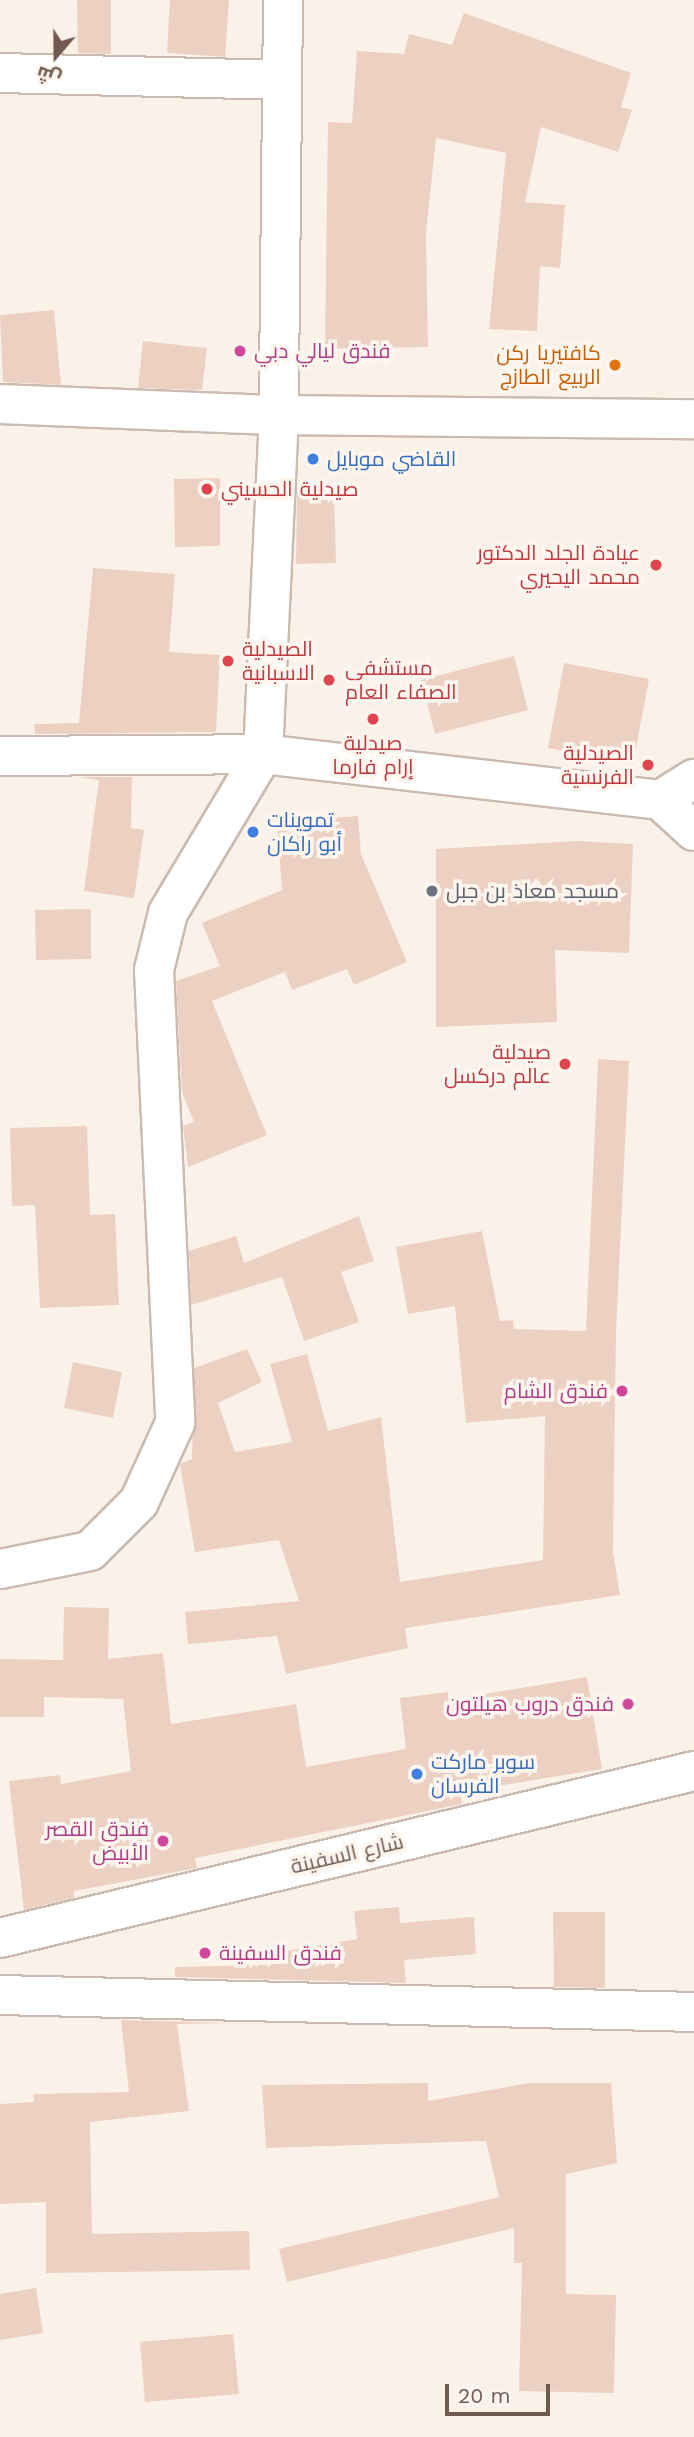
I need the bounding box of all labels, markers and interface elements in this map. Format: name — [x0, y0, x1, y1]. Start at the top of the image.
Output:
north arrow — [21, 21, 91, 91]
text: ش — [33, 61, 64, 91]
place label: فندق ليالي دبي — [254, 338, 390, 364]
place label: كافتيريا ركن الربيع الطازج — [496, 340, 601, 390]
marker: فندق ليالي دبي — [232, 343, 248, 359]
marker: كافتيريا ركن الربيع الطازج — [607, 357, 623, 373]
place label: القاضي موبايل — [327, 446, 456, 472]
marker: القاضي موبايل — [305, 451, 321, 467]
place label: صيدلية الحسيني — [221, 476, 359, 502]
marker: صيدلية الحسيني — [199, 481, 215, 497]
place label: عيادة الجلد الدكتور محمد اليحيري — [477, 540, 640, 590]
marker: عيادة الجلد الدكتور محمد اليحيري — [646, 555, 666, 575]
place label: الصيدلية الاسبانية — [242, 636, 315, 686]
marker: الصيدلية الاسبانية — [220, 653, 236, 669]
place label: مستشفى الصفاء العام — [345, 655, 457, 705]
marker: مستشفى الصفاء العام — [319, 670, 339, 690]
marker: صيدلية إرام فارما — [365, 711, 381, 727]
place label: صيدلية إرام فارما — [332, 730, 414, 780]
place label: الصيدلية الفرنسية — [561, 740, 634, 790]
marker: الصيدلية الفرنسية — [640, 757, 656, 773]
place label: تموينات أبو راكان — [267, 807, 342, 857]
marker: تموينات أبو راكان — [245, 824, 261, 840]
place label: مسجد معاذ بن جبل — [446, 878, 619, 904]
marker: مسجد معاذ بن جبل — [424, 883, 440, 899]
place label: صيدلية عالم دركسل — [444, 1039, 551, 1089]
marker: صيدلية عالم دركسل — [557, 1056, 573, 1072]
place label: فندق الشام — [504, 1378, 608, 1404]
marker: فندق الشام — [614, 1383, 630, 1399]
place label: فندق دروب هيلتون — [446, 1691, 614, 1717]
marker: فندق دروب هيلتون — [620, 1696, 636, 1712]
place label: سوبر ماركت الفرسان — [431, 1749, 535, 1799]
marker: سوبر ماركت الفرسان — [409, 1766, 425, 1782]
place label: فندق القصر الأبيض — [45, 1816, 149, 1866]
street label: شارع السفينة — [288, 1829, 406, 1879]
marker: فندق القصر الأبيض — [155, 1833, 171, 1849]
place label: فندق السفينة — [219, 1940, 342, 1966]
marker: فندق السفينة — [197, 1945, 213, 1961]
scale bar — [449, 2370, 554, 2414]
text: 20 m — [458, 2383, 510, 2408]

